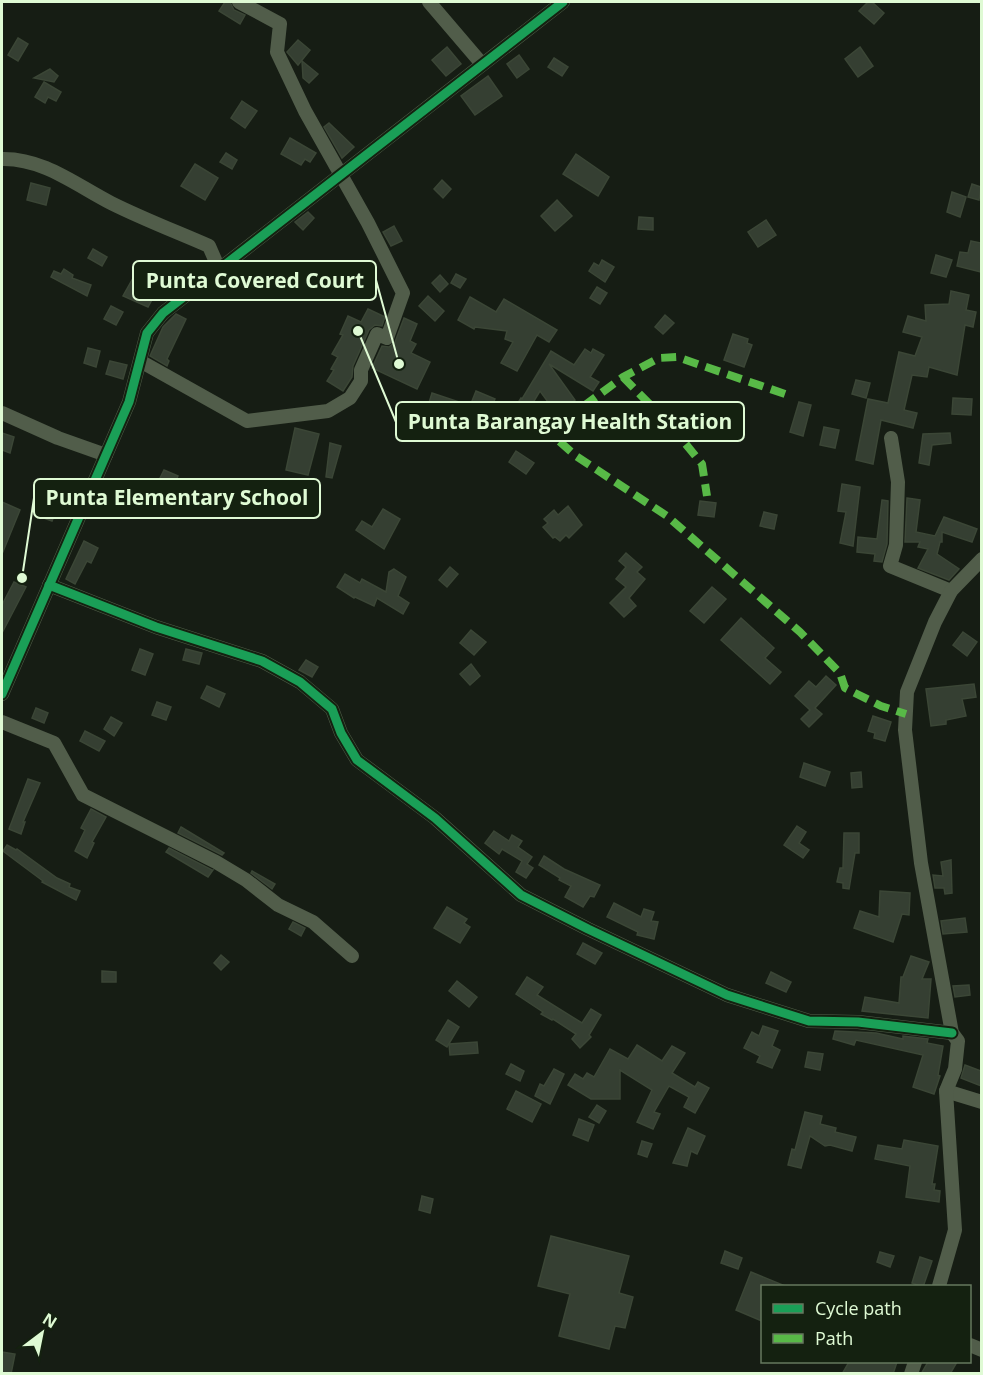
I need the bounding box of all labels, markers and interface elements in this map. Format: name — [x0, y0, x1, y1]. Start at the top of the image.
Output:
callout: Punta Covered Court — [133, 261, 376, 300]
text: Punta Covered Court — [146, 266, 364, 294]
callout: Punta Barangay Health Station — [396, 402, 744, 441]
text: Punta Barangay Health Station — [408, 407, 732, 435]
callout: Punta Elementary School — [34, 479, 320, 518]
text: Punta Elementary School — [46, 483, 308, 511]
legend — [761, 1285, 971, 1363]
text: Cycle path — [815, 1296, 902, 1320]
north arrow — [12, 1303, 72, 1363]
text: N — [39, 1308, 61, 1333]
text: Path — [815, 1326, 853, 1350]

